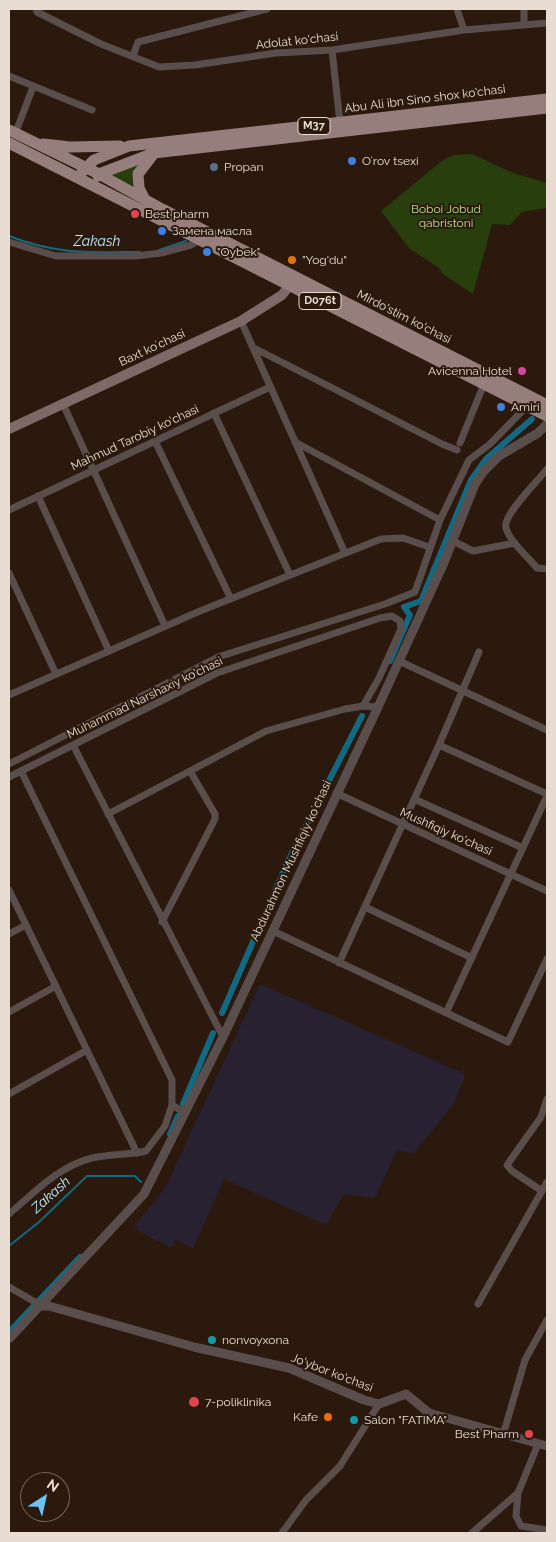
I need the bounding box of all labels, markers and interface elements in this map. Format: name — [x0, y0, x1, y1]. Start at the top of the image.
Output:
street label: Adolat ko'chasi — [255, 30, 339, 52]
street label: Abu Ali ibn Sino shox ko'chasi — [344, 82, 506, 116]
road number: M37 — [298, 118, 330, 134]
place label: Oʻrov tsexi — [362, 154, 419, 168]
marker: Oʻrov tsexi — [346, 155, 358, 167]
place label: Propan — [224, 160, 264, 174]
marker: Propan — [208, 161, 220, 173]
park label: Boboi Jobud qabristoni — [411, 202, 481, 230]
place label: Best pharm — [145, 207, 209, 221]
marker: Best pharm — [129, 208, 141, 220]
place label: Замена масла — [172, 224, 252, 238]
marker: Замена масла — [156, 225, 168, 237]
water label: Zakash — [74, 234, 120, 250]
place label: "Oybek" — [217, 245, 260, 259]
marker: "Oybek" — [201, 246, 213, 258]
place label: "Yog'du" — [302, 253, 347, 267]
marker: "Yog'du" — [286, 254, 298, 266]
street label: Mirdo'stim ko'chasi — [354, 287, 454, 347]
road number: D076t — [299, 292, 341, 310]
street label: Baxt koʻchasi — [117, 326, 187, 370]
place label: Avicenna Hotel — [428, 364, 512, 378]
marker: Avicenna Hotel — [516, 365, 528, 377]
place label: Amiri — [511, 400, 540, 414]
marker: Amiri — [495, 401, 507, 413]
street label: Mahmud Tarobiy ko'chasi — [69, 402, 201, 474]
street label: Muhammad Narshaxiy ko'chasi — [65, 654, 225, 742]
street label: Abdurahmon Mushfiqiy koʻchasi — [247, 778, 335, 944]
street label: Mushfiqiy ko'chasi — [398, 805, 494, 859]
water label: Zakash — [28, 1173, 74, 1217]
place label: nonvoyxona — [222, 1333, 289, 1347]
marker: nonvoyxona — [206, 1334, 218, 1346]
street label: Jo'ybor ko'chasi — [289, 1351, 375, 1395]
marker: 7-poliklinika — [187, 1395, 201, 1409]
place label: 7-poliklinika — [205, 1395, 271, 1409]
place label: Kafe — [293, 1410, 318, 1424]
marker: Kafe — [322, 1411, 334, 1423]
place label: Salon "FATIMA" — [364, 1413, 447, 1427]
marker: Salon "FATIMA" — [348, 1414, 360, 1426]
place label: Best Pharm — [455, 1427, 519, 1441]
marker: Best Pharm — [523, 1428, 535, 1440]
north arrow — [20, 1472, 70, 1522]
text: N — [44, 1476, 62, 1495]

